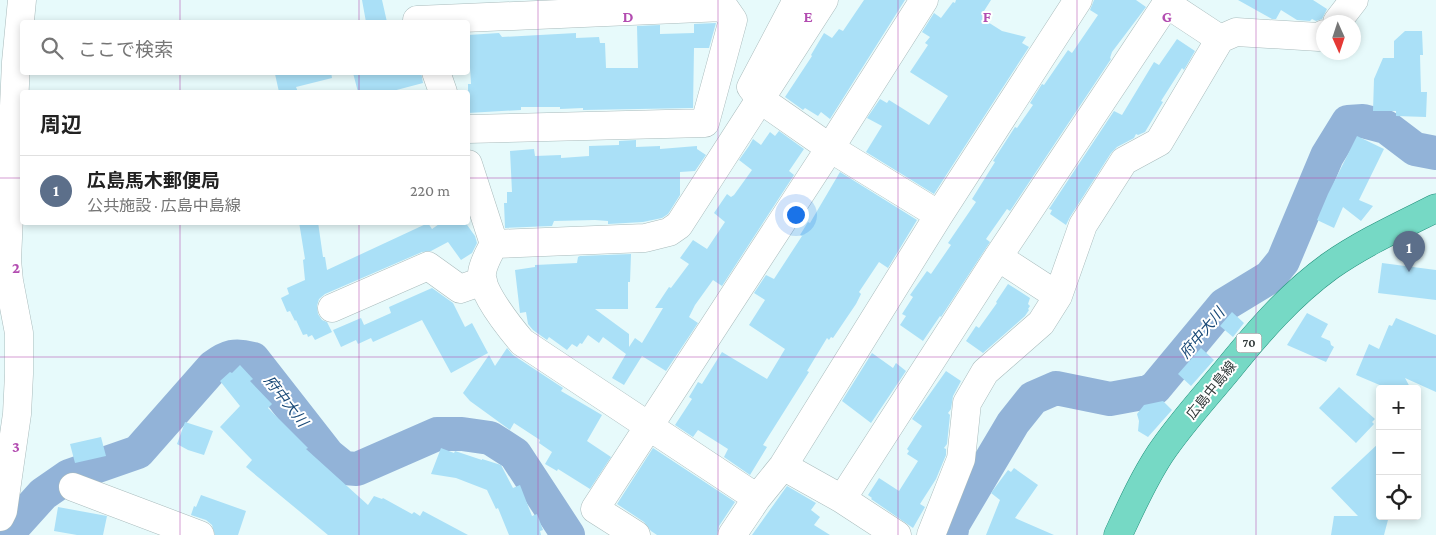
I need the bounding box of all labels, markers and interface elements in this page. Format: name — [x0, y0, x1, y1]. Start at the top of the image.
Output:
text: D — [622, 8, 634, 25]
text: E — [803, 8, 813, 25]
text: F — [983, 8, 992, 25]
text: G — [1162, 8, 1172, 25]
north arrow — [1316, 15, 1361, 60]
search box — [20, 20, 470, 75]
icon: search — [38, 34, 66, 62]
text: ここで検索 — [78, 39, 173, 60]
text: 周辺 — [40, 113, 82, 137]
text: 広島馬木郵便局 — [87, 170, 220, 191]
text: 1 — [53, 182, 59, 199]
text: 220 m — [410, 182, 450, 199]
text: 公共施設 · 広島中島線 — [87, 197, 241, 214]
your location — [783, 202, 809, 228]
pin: 1 — [1393, 231, 1425, 272]
text: 2 — [12, 259, 20, 276]
water label: 府中大川 — [1177, 303, 1229, 361]
road number: 70 — [1236, 333, 1262, 352]
street label: 広島中島線 — [1183, 358, 1239, 422]
water label: 府中大川 — [261, 372, 312, 431]
map controls — [1376, 385, 1421, 520]
button: + — [1376, 385, 1421, 430]
button: − — [1376, 430, 1421, 475]
text: 3 — [12, 438, 20, 455]
button: locate — [1376, 475, 1421, 520]

